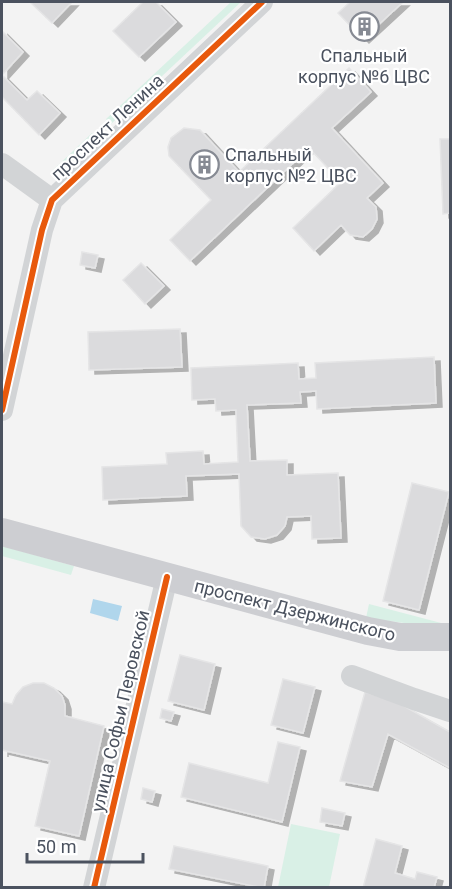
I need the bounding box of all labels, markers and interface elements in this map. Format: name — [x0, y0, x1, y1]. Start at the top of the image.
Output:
building icon: Спальный корпус №6 ЦВС — [348, 10, 380, 42]
place label: Спальный корпус №6 ЦВС — [298, 45, 430, 87]
street label: проспект Ленина — [46, 69, 168, 185]
place label: Спальный корпус №2 ЦВС — [225, 144, 357, 186]
building icon: Спальный корпус №2 ЦВС — [188, 148, 220, 180]
street label: проспект Дзержинского — [192, 575, 398, 645]
street label: улица Софьи Перовской — [87, 608, 153, 814]
scale bar — [27, 826, 142, 864]
text: 50 m — [36, 836, 76, 857]

